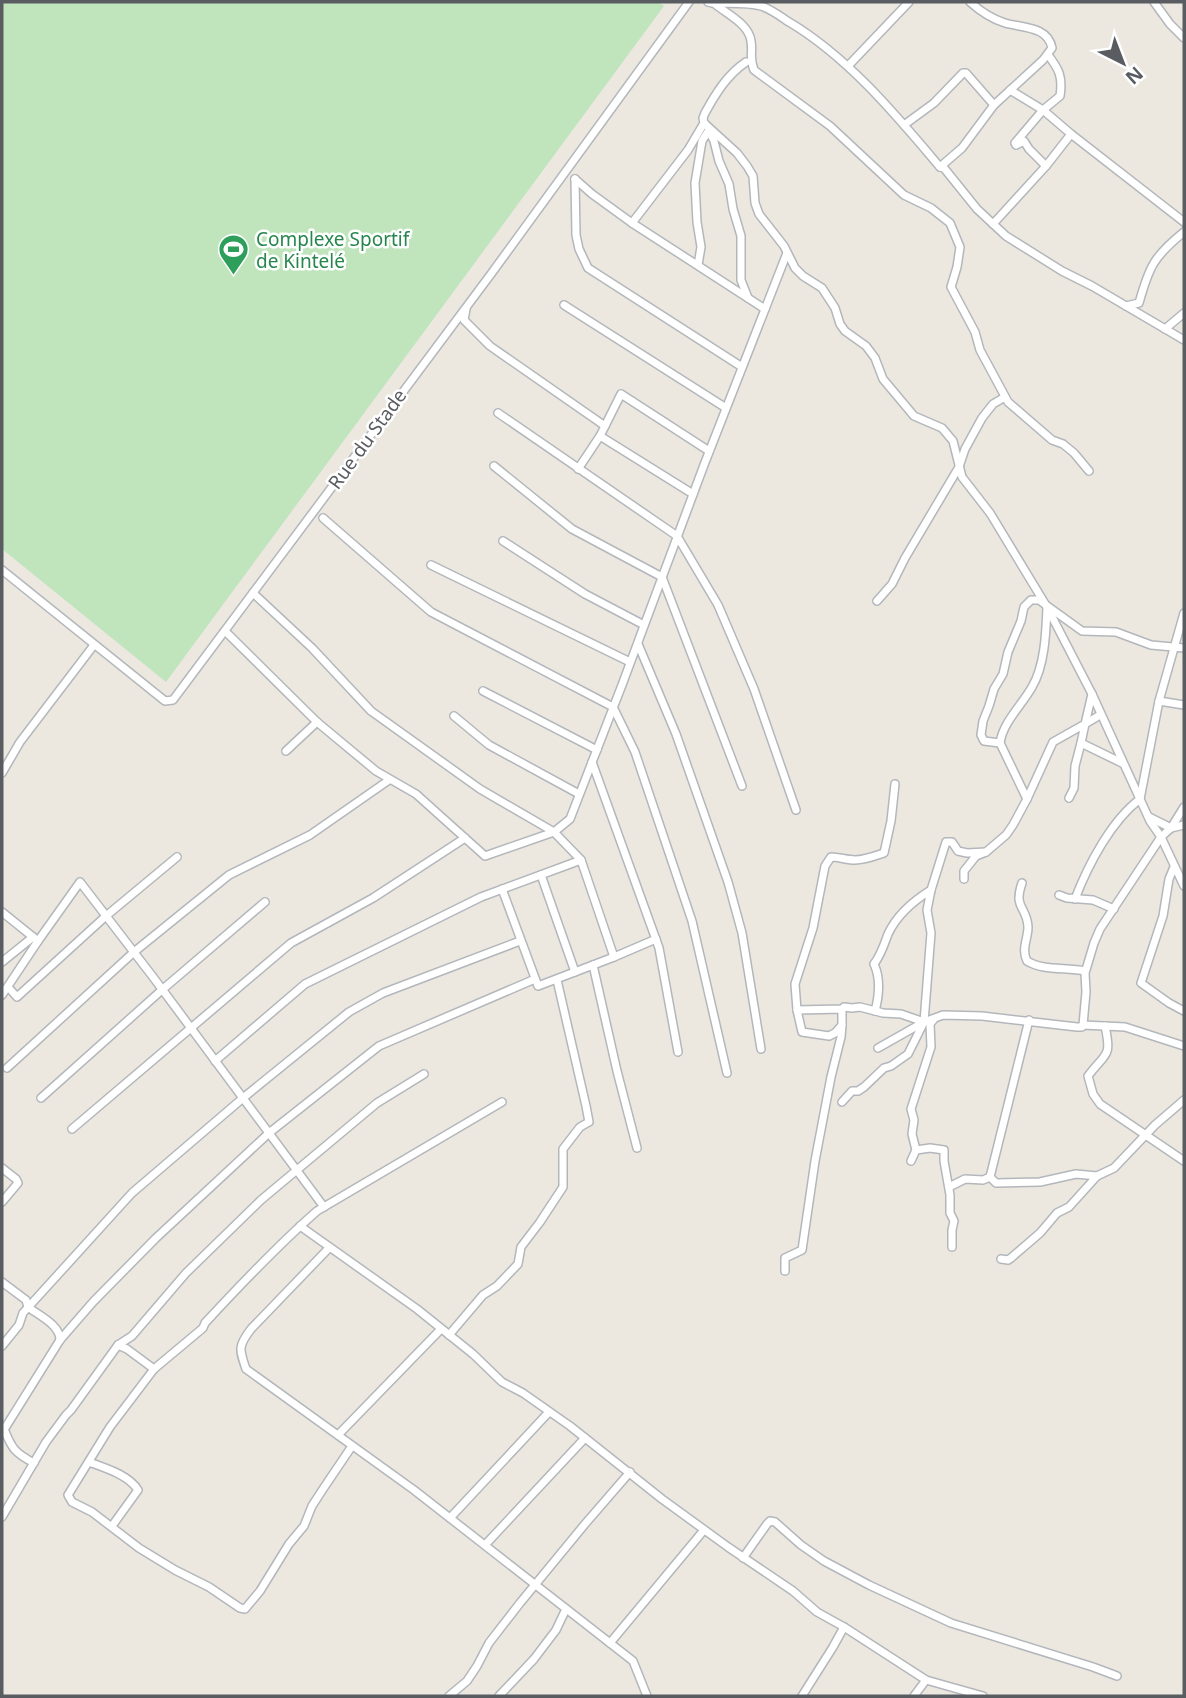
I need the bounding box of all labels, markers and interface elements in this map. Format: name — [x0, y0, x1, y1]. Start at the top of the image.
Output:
north arrow — [1088, 28, 1158, 98]
text: N — [1120, 61, 1149, 90]
place label: Complexe Sportif de Kintelé — [256, 226, 411, 274]
sports icon: Complexe Sportif de Kintelé — [216, 233, 250, 277]
street label: Rue du Stade — [322, 384, 412, 494]

